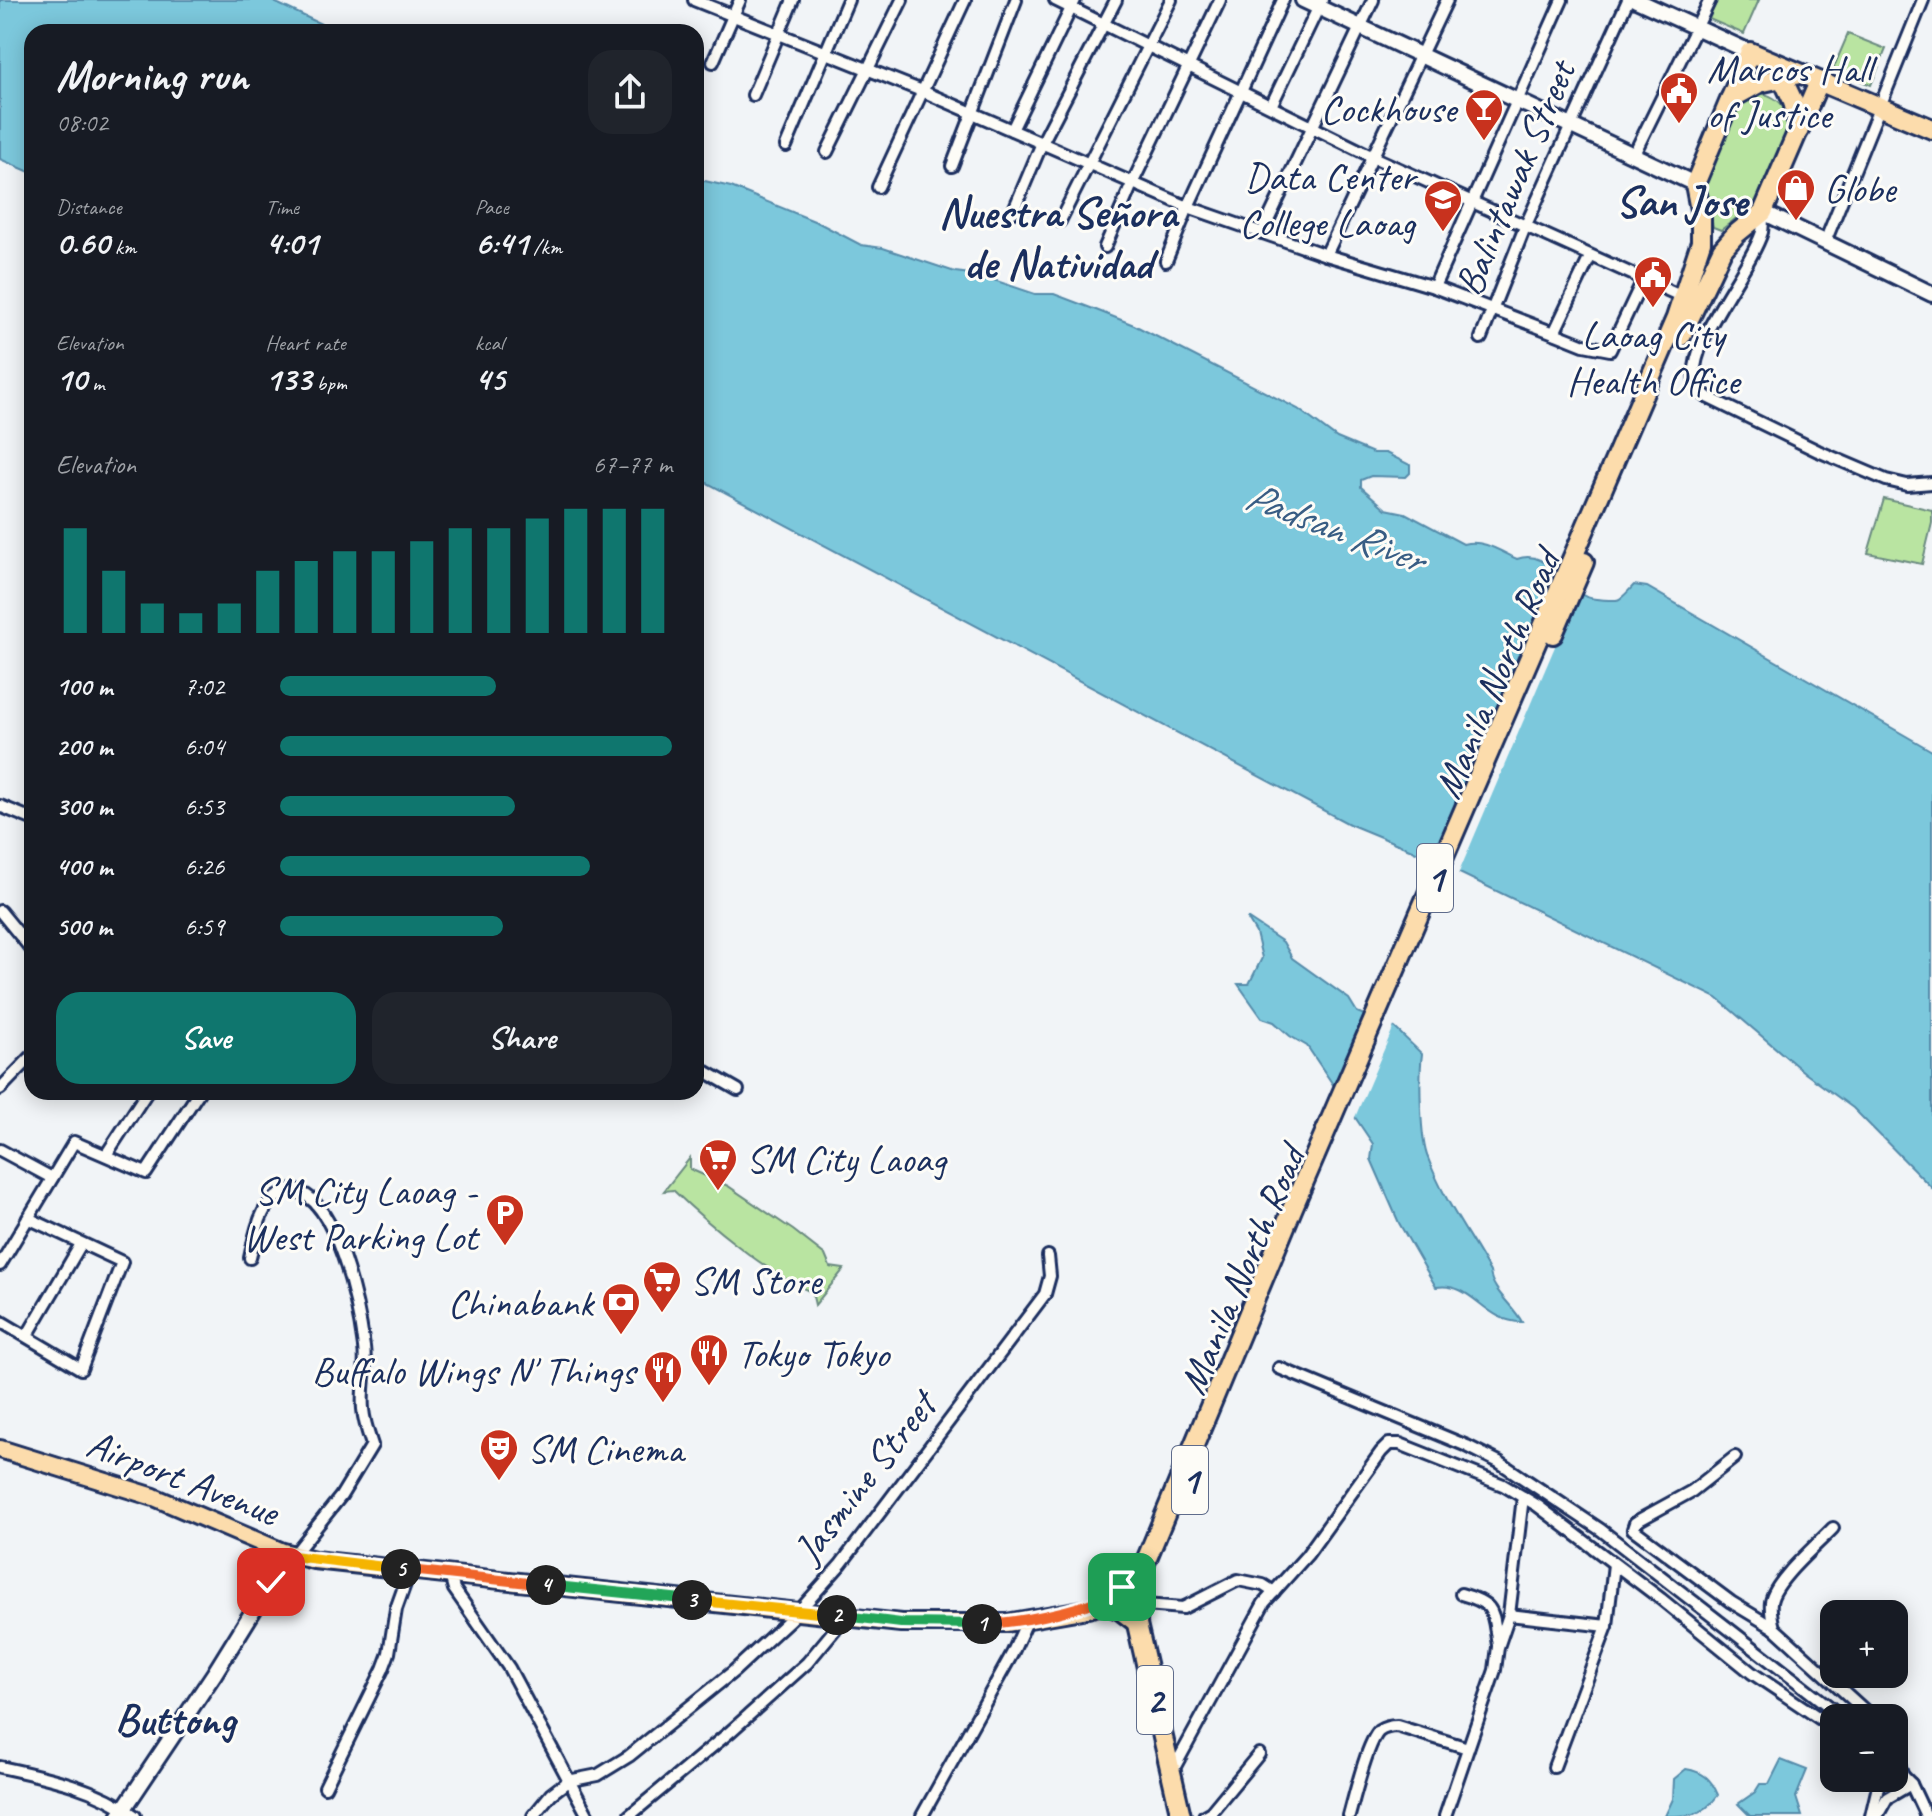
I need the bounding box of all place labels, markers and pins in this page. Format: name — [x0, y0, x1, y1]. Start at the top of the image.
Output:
place label: Marcos Hall of Justice — [1707, 44, 1878, 140]
public building icon: Marcos Hall of Justice — [1658, 70, 1700, 125]
place label: Cockhouse — [1320, 84, 1459, 134]
bar icon: Cockhouse — [1463, 87, 1505, 142]
place label: Data Center College Laoag — [1239, 152, 1419, 248]
place label: Globe — [1824, 164, 1898, 214]
shop icon: Globe — [1775, 167, 1817, 222]
school or university icon: Data Center College Laoag — [1422, 178, 1464, 233]
public building icon: Laoag City Health Office — [1632, 254, 1674, 309]
place label: Laoag City Health Office — [1567, 310, 1742, 406]
place label: SM City Laoag — [746, 1134, 949, 1184]
supermarket icon: SM City Laoag — [697, 1137, 739, 1192]
place label: SM City Laoag - West Parking Lot — [243, 1166, 481, 1262]
parking icon: SM City Laoag - West Parking Lot — [484, 1192, 526, 1247]
place label: SM Store — [690, 1256, 824, 1306]
supermarket icon: SM Store — [641, 1259, 683, 1314]
place label: Chinabank — [448, 1278, 595, 1328]
bank icon: Chinabank — [600, 1281, 642, 1336]
place label: Tokyo Tokyo — [737, 1329, 891, 1379]
restaurant icon: Tokyo Tokyo — [688, 1332, 730, 1387]
place label: Buffalo Wings N' Things — [312, 1346, 638, 1396]
restaurant icon: Buffalo Wings N' Things — [642, 1349, 684, 1404]
place label: SM Cinema — [527, 1424, 687, 1474]
theatre icon: SM Cinema — [478, 1427, 520, 1482]
pin — [237, 1548, 305, 1616]
pin: 5 — [381, 1549, 421, 1589]
pin — [1088, 1553, 1156, 1621]
pin: 4 — [526, 1565, 566, 1605]
pin: 3 — [672, 1580, 712, 1620]
pin: 2 — [817, 1595, 857, 1635]
pin: 1 — [962, 1604, 1002, 1644]

